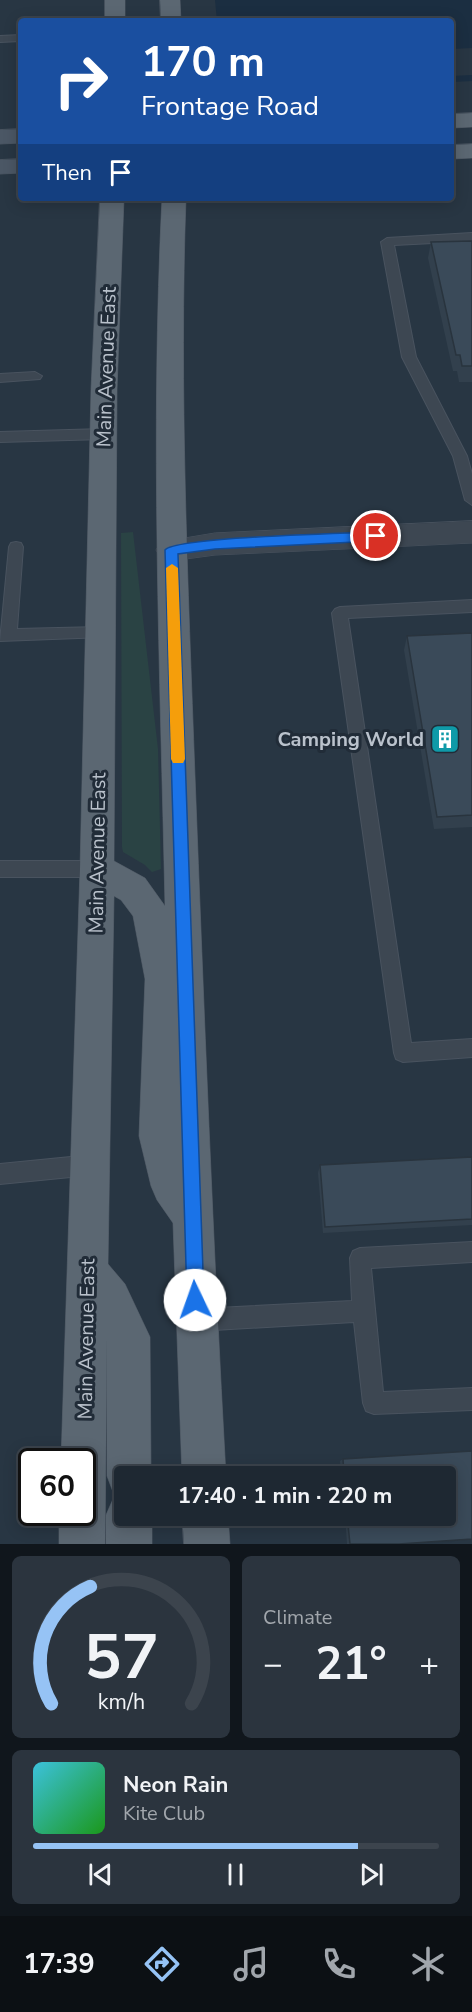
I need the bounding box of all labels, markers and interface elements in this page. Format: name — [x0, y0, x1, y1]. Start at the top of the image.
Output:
text: 170 m — [141, 34, 265, 91]
icon: right — [42, 42, 120, 120]
text: Frontage Road — [141, 88, 319, 125]
icon: arrive — [104, 156, 137, 189]
text: Then — [42, 158, 92, 188]
street label: Main Avenue East — [90, 285, 123, 448]
pin — [350, 510, 401, 561]
icon: arrive — [359, 519, 392, 552]
building icon: Camping World — [429, 723, 461, 755]
place label: Camping World — [277, 726, 424, 753]
street label: Main Avenue East — [83, 771, 112, 934]
street label: Main Avenue East — [72, 1257, 101, 1420]
position arrow — [163, 1268, 227, 1332]
speed limit sign: 60 — [18, 1448, 96, 1526]
text: 17:40 · 1 min · 220 m — [178, 1481, 392, 1511]
text: Climate — [263, 1604, 332, 1631]
text: 57 — [84, 1615, 158, 1700]
text: 21° — [315, 1634, 387, 1695]
text: − — [263, 1642, 283, 1687]
text: + — [419, 1642, 439, 1687]
text: km/h — [97, 1687, 145, 1717]
text: Neon Rain — [123, 1770, 228, 1800]
text: Kite Club — [123, 1800, 205, 1827]
icon: previous — [84, 1858, 117, 1891]
icon: pause — [219, 1858, 252, 1891]
icon: next — [355, 1858, 388, 1891]
icon: directions — [141, 1943, 183, 1985]
icon: music — [230, 1943, 272, 1985]
icon: phone — [318, 1943, 360, 1985]
icon: climate — [407, 1943, 449, 1985]
text: 17:39 — [23, 1946, 95, 1983]

